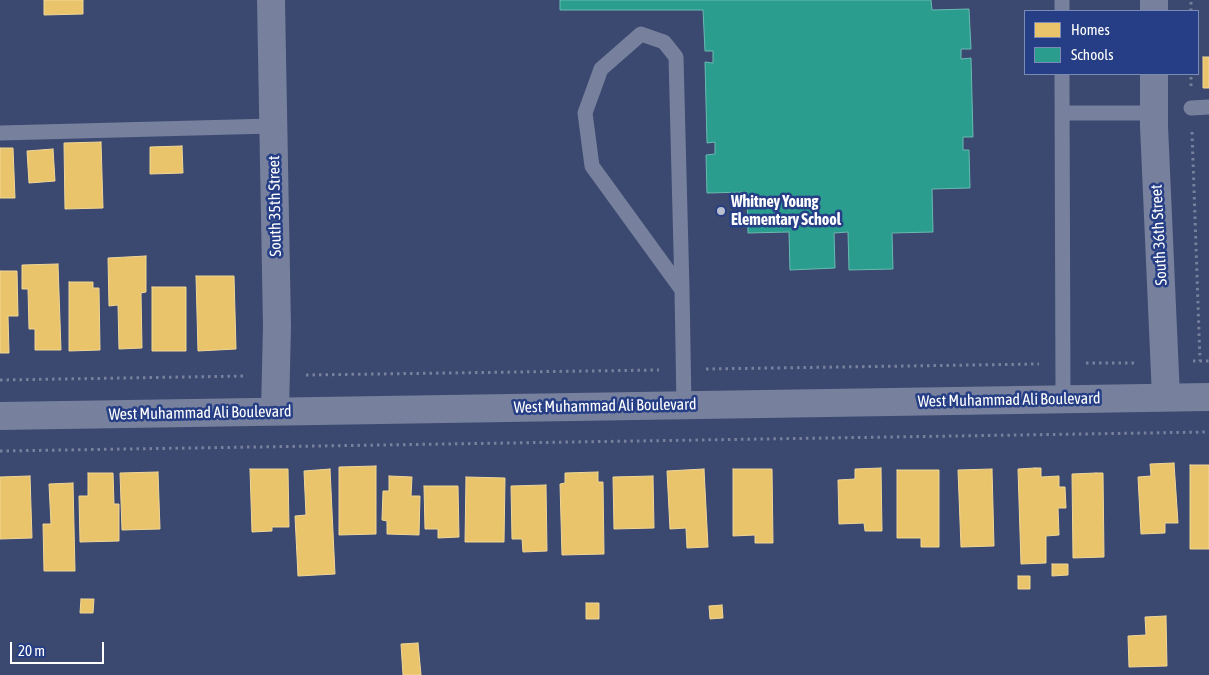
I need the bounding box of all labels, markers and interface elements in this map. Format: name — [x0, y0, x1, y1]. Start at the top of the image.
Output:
legend — [1024, 10, 1199, 75]
text: Homes — [1071, 21, 1110, 38]
text: Schools — [1071, 46, 1114, 63]
street label: South 35th Street — [265, 155, 285, 257]
street label: South 36th Street — [1147, 184, 1171, 286]
place label: Whitney Young Elementary School — [731, 192, 841, 230]
marker: Whitney Young Elementary School — [715, 205, 727, 217]
street label: West Muhammad Ali Boulevard — [917, 389, 1101, 411]
street label: West Muhammad Ali Boulevard — [513, 395, 697, 417]
street label: West Muhammad Ali Boulevard — [108, 402, 292, 424]
scale bar — [12, 632, 106, 664]
text: 20 m — [18, 642, 45, 659]

